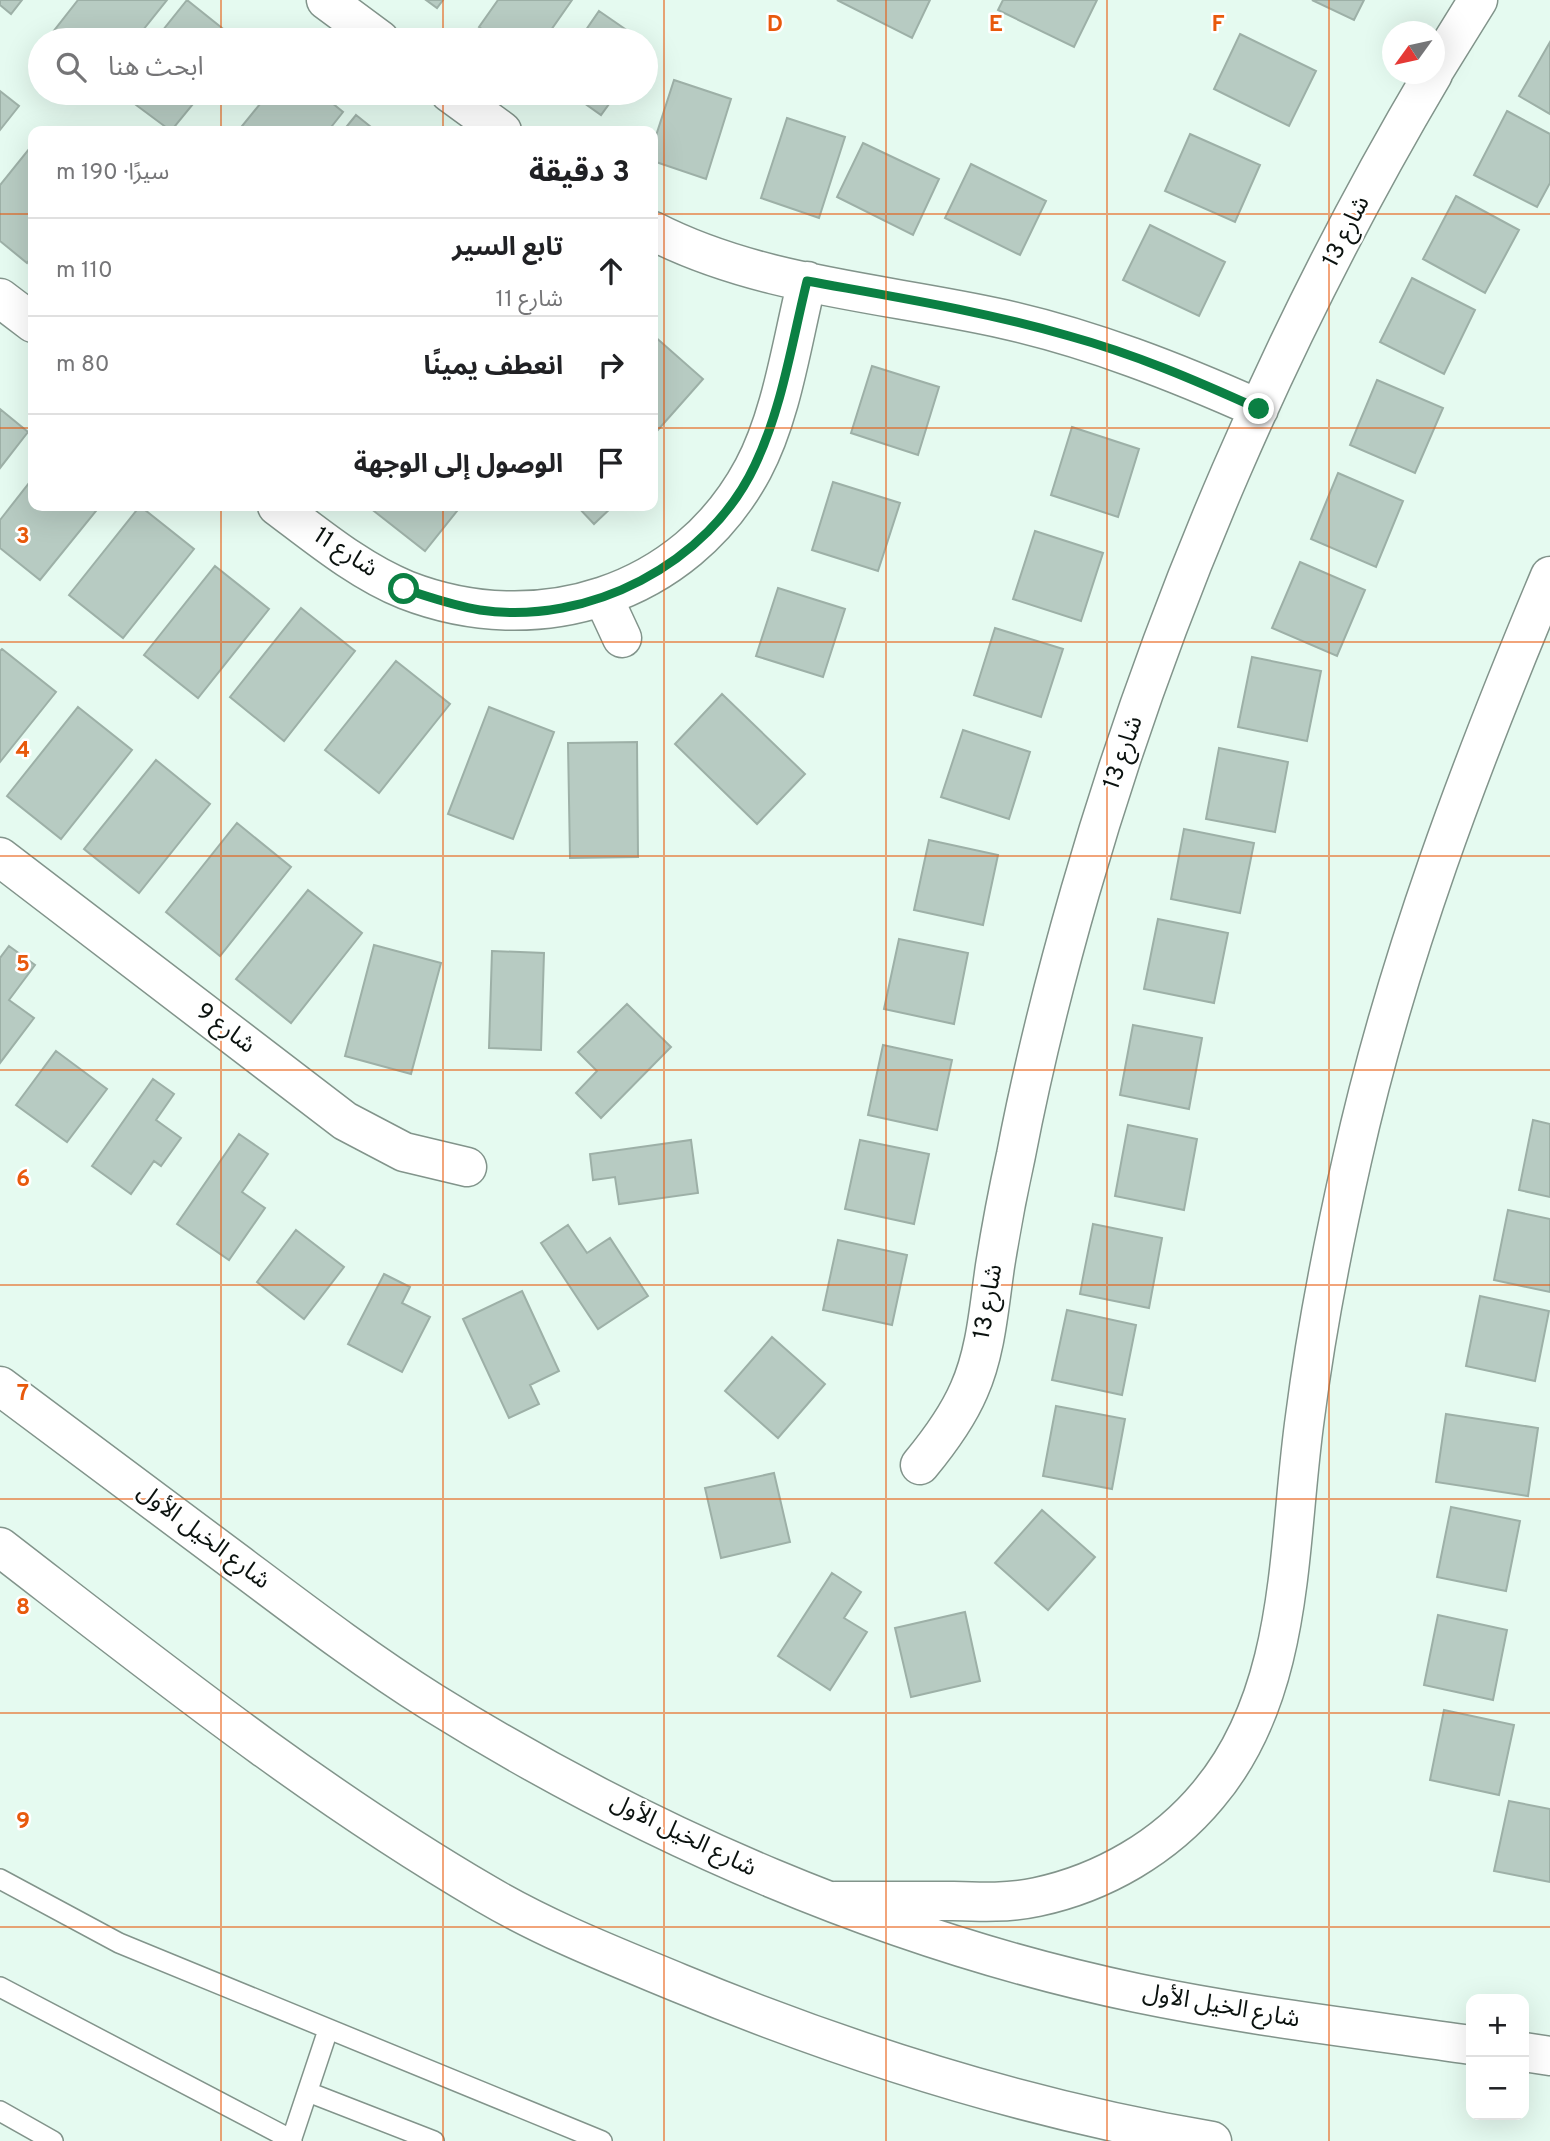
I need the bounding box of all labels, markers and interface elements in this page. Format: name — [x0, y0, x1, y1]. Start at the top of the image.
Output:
text: D — [767, 11, 783, 40]
text: E — [989, 11, 1003, 40]
text: F — [1211, 11, 1225, 40]
north arrow — [1382, 21, 1445, 84]
search box — [28, 28, 658, 105]
icon: search — [52, 48, 90, 86]
text: ابحث هنا — [108, 52, 204, 85]
text: 3 دقيقة — [529, 155, 630, 192]
text: سيرًا · 190 m — [56, 159, 169, 188]
street label: شارع 13 — [1316, 191, 1378, 273]
text: تابع السير — [452, 232, 563, 265]
icon: ahead — [592, 252, 630, 290]
text: 110 m — [56, 257, 113, 286]
text: شارع 11 — [496, 286, 563, 315]
icon: right — [592, 346, 630, 384]
text: 80 m — [56, 351, 109, 380]
text: انعطف يمينًا — [424, 351, 563, 384]
route end — [1243, 393, 1274, 424]
icon: arrive — [592, 444, 630, 482]
text: الوصول إلى الوجهة — [354, 449, 563, 482]
street label: شارع 11 — [307, 521, 383, 585]
text: 3 — [16, 523, 30, 552]
route start — [388, 573, 419, 604]
street label: شارع 13 — [1097, 712, 1151, 794]
text: 4 — [16, 737, 30, 766]
text: 5 — [16, 951, 30, 980]
street label: شارع 9 — [189, 997, 261, 1061]
text: 6 — [16, 1166, 30, 1195]
street label: شارع 13 — [968, 1262, 1010, 1342]
text: 7 — [17, 1380, 29, 1409]
street label: شارع الخيل الأول — [131, 1477, 276, 1597]
text: 8 — [16, 1594, 30, 1623]
street label: شارع الخيل الأول — [605, 1787, 761, 1884]
text: 9 — [16, 1808, 30, 1837]
street label: شارع الخيل الأول — [1140, 1978, 1302, 2036]
map controls — [1466, 1994, 1529, 2120]
button: + — [1466, 1994, 1529, 2057]
button: − — [1466, 2057, 1529, 2120]

